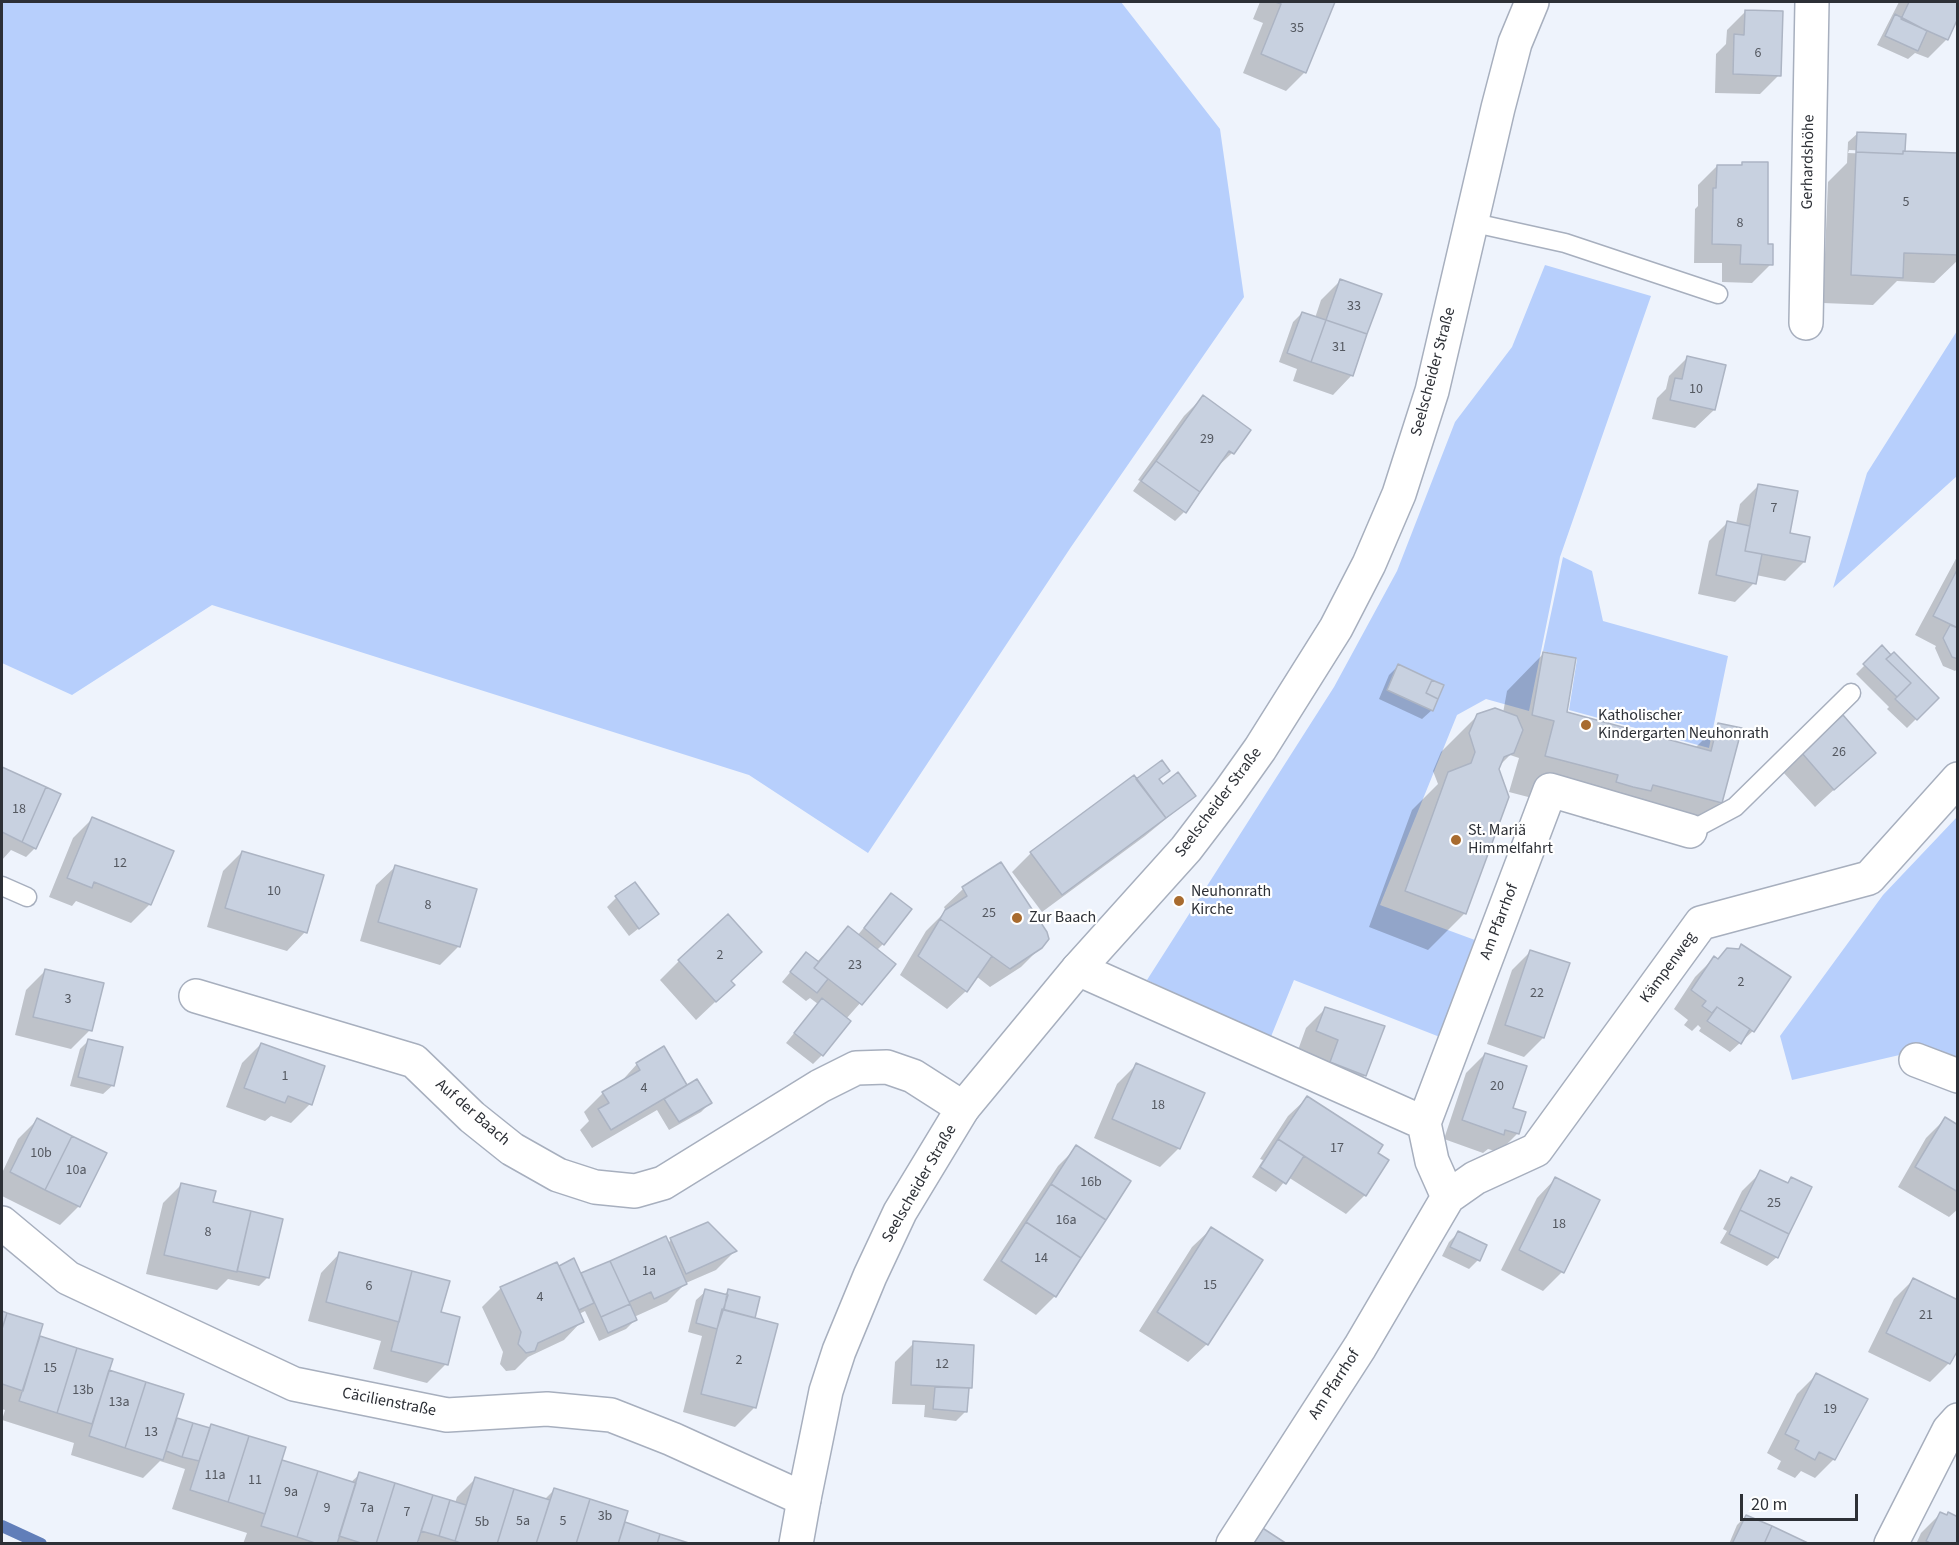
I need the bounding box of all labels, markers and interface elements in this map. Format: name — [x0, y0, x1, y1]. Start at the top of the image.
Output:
house number: 35 — [1290, 21, 1304, 37]
house number: 6 — [1755, 46, 1761, 62]
street label: Gerhardshöhe — [1799, 114, 1819, 210]
house number: 5 — [1903, 195, 1909, 211]
house number: 8 — [1737, 216, 1743, 232]
house number: 33 — [1347, 299, 1361, 315]
street label: Seelscheider Straße — [1408, 305, 1460, 439]
house number: 31 — [1332, 340, 1346, 356]
house number: 10 — [1689, 382, 1703, 398]
house number: 29 — [1200, 432, 1214, 448]
house number: 7 — [1771, 501, 1777, 517]
place label: Katholischer Kindergarten Neuhonrath — [1598, 706, 1769, 744]
marker: Katholischer Kindergarten Neuhonrath — [1579, 718, 1593, 732]
street label: Seelscheider Straße — [1171, 744, 1267, 862]
house number: 26 — [1832, 745, 1846, 761]
house number: 18 — [12, 802, 26, 818]
place label: St. Mariä Himmelfahrt — [1468, 821, 1553, 859]
marker: St. Mariä Himmelfahrt — [1449, 833, 1463, 847]
house number: 12 — [113, 856, 127, 872]
street label: Am Pfarrhof — [1477, 881, 1523, 963]
place label: Neuhonrath Kirche — [1191, 882, 1271, 920]
house number: 10 — [267, 884, 281, 900]
marker: Neuhonrath Kirche — [1172, 894, 1186, 908]
house number: 8 — [425, 898, 431, 914]
house number: 25 — [982, 906, 996, 922]
place label: Zur Baach — [1029, 908, 1096, 928]
marker: Zur Baach — [1010, 911, 1024, 925]
street label: Kämpenweg — [1637, 929, 1701, 1007]
house number: 2 — [717, 948, 723, 964]
house number: 23 — [848, 958, 862, 974]
house number: 2 — [1738, 975, 1744, 991]
house number: 22 — [1530, 986, 1544, 1002]
house number: 3 — [65, 992, 71, 1008]
house number: 1 — [282, 1069, 288, 1085]
street label: Auf der Baach — [431, 1075, 513, 1151]
house number: 20 — [1490, 1079, 1504, 1095]
house number: 4 — [641, 1081, 647, 1097]
house number: 18 — [1151, 1098, 1165, 1114]
street label: Seelscheider Straße — [879, 1122, 961, 1246]
house number: 17 — [1330, 1141, 1344, 1157]
house number: 10b — [30, 1146, 52, 1162]
house number: 10a — [66, 1163, 86, 1179]
house number: 16b — [1080, 1175, 1102, 1191]
house number: 25 — [1767, 1196, 1781, 1212]
house number: 16a — [1056, 1213, 1076, 1229]
house number: 18 — [1552, 1217, 1566, 1233]
house number: 8 — [205, 1225, 211, 1241]
house number: 14 — [1034, 1251, 1048, 1267]
house number: 1a — [642, 1264, 656, 1280]
house number: 15 — [1203, 1278, 1217, 1294]
house number: 6 — [366, 1279, 372, 1295]
house number: 4 — [537, 1290, 543, 1306]
house number: 21 — [1919, 1308, 1933, 1324]
street label: Am Pfarrhof — [1305, 1346, 1365, 1424]
house number: 2 — [736, 1353, 742, 1369]
house number: 12 — [935, 1357, 949, 1373]
house number: 15 — [43, 1361, 57, 1377]
house number: 13b — [72, 1383, 94, 1399]
street label: Cäcilienstraße — [340, 1384, 438, 1422]
house number: 13a — [109, 1395, 129, 1411]
house number: 19 — [1823, 1402, 1837, 1418]
house number: 13 — [144, 1425, 158, 1441]
house number: 11a — [205, 1468, 225, 1484]
house number: 11 — [248, 1473, 262, 1489]
scale bar — [1743, 1482, 1862, 1520]
house number: 9a — [284, 1485, 298, 1501]
text: 20 m — [1751, 1492, 1787, 1517]
house number: 9 — [324, 1501, 330, 1517]
house number: 7a — [360, 1501, 374, 1517]
house number: 7 — [404, 1505, 410, 1521]
house number: 3b — [598, 1509, 612, 1525]
house number: 5a — [516, 1514, 530, 1530]
house number: 5 — [560, 1514, 566, 1530]
house number: 5b — [475, 1515, 489, 1531]

